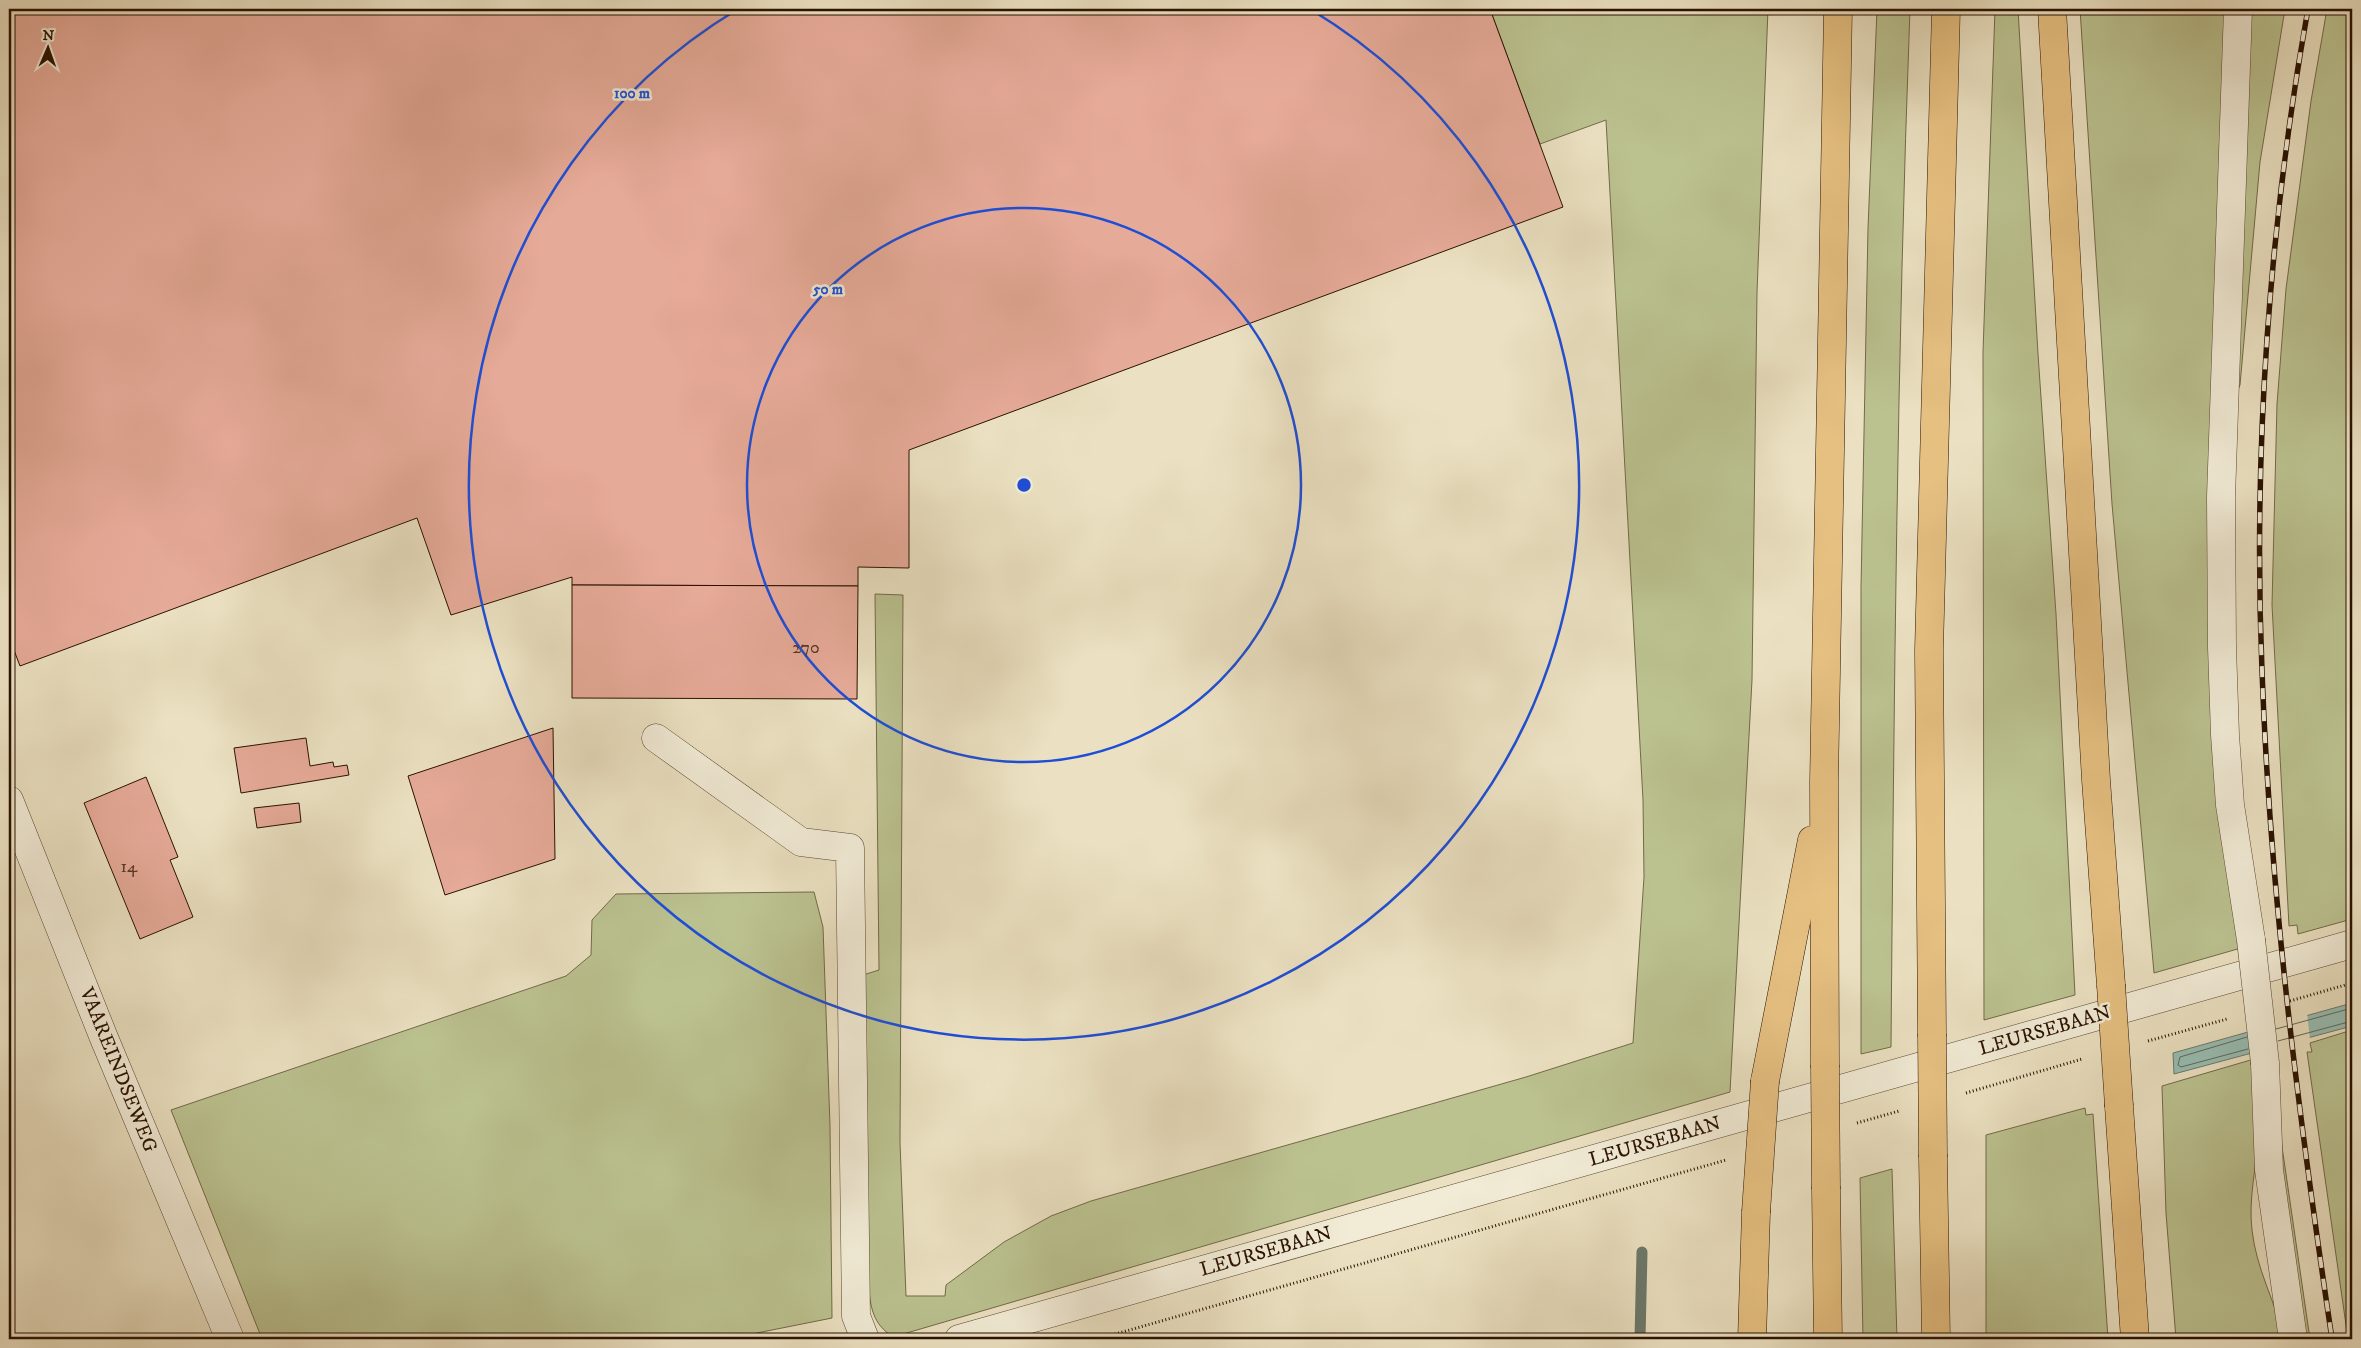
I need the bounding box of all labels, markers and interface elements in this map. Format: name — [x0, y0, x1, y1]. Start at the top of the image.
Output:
north arrow — [22, 22, 72, 72]
text: N — [42, 27, 55, 45]
text: 100 m — [614, 84, 651, 103]
text: 50 m — [812, 280, 844, 299]
centre of rings — [1015, 476, 1033, 494]
house number: 270 — [792, 637, 820, 659]
house number: 14 — [121, 856, 138, 878]
street label: VAAREINDSEWEG — [73, 983, 162, 1156]
street label: LEURSEBAAN — [1976, 1000, 2114, 1062]
street label: LEURSEBAAN — [1586, 1111, 1724, 1173]
street label: LEURSEBAAN — [1197, 1221, 1335, 1283]

